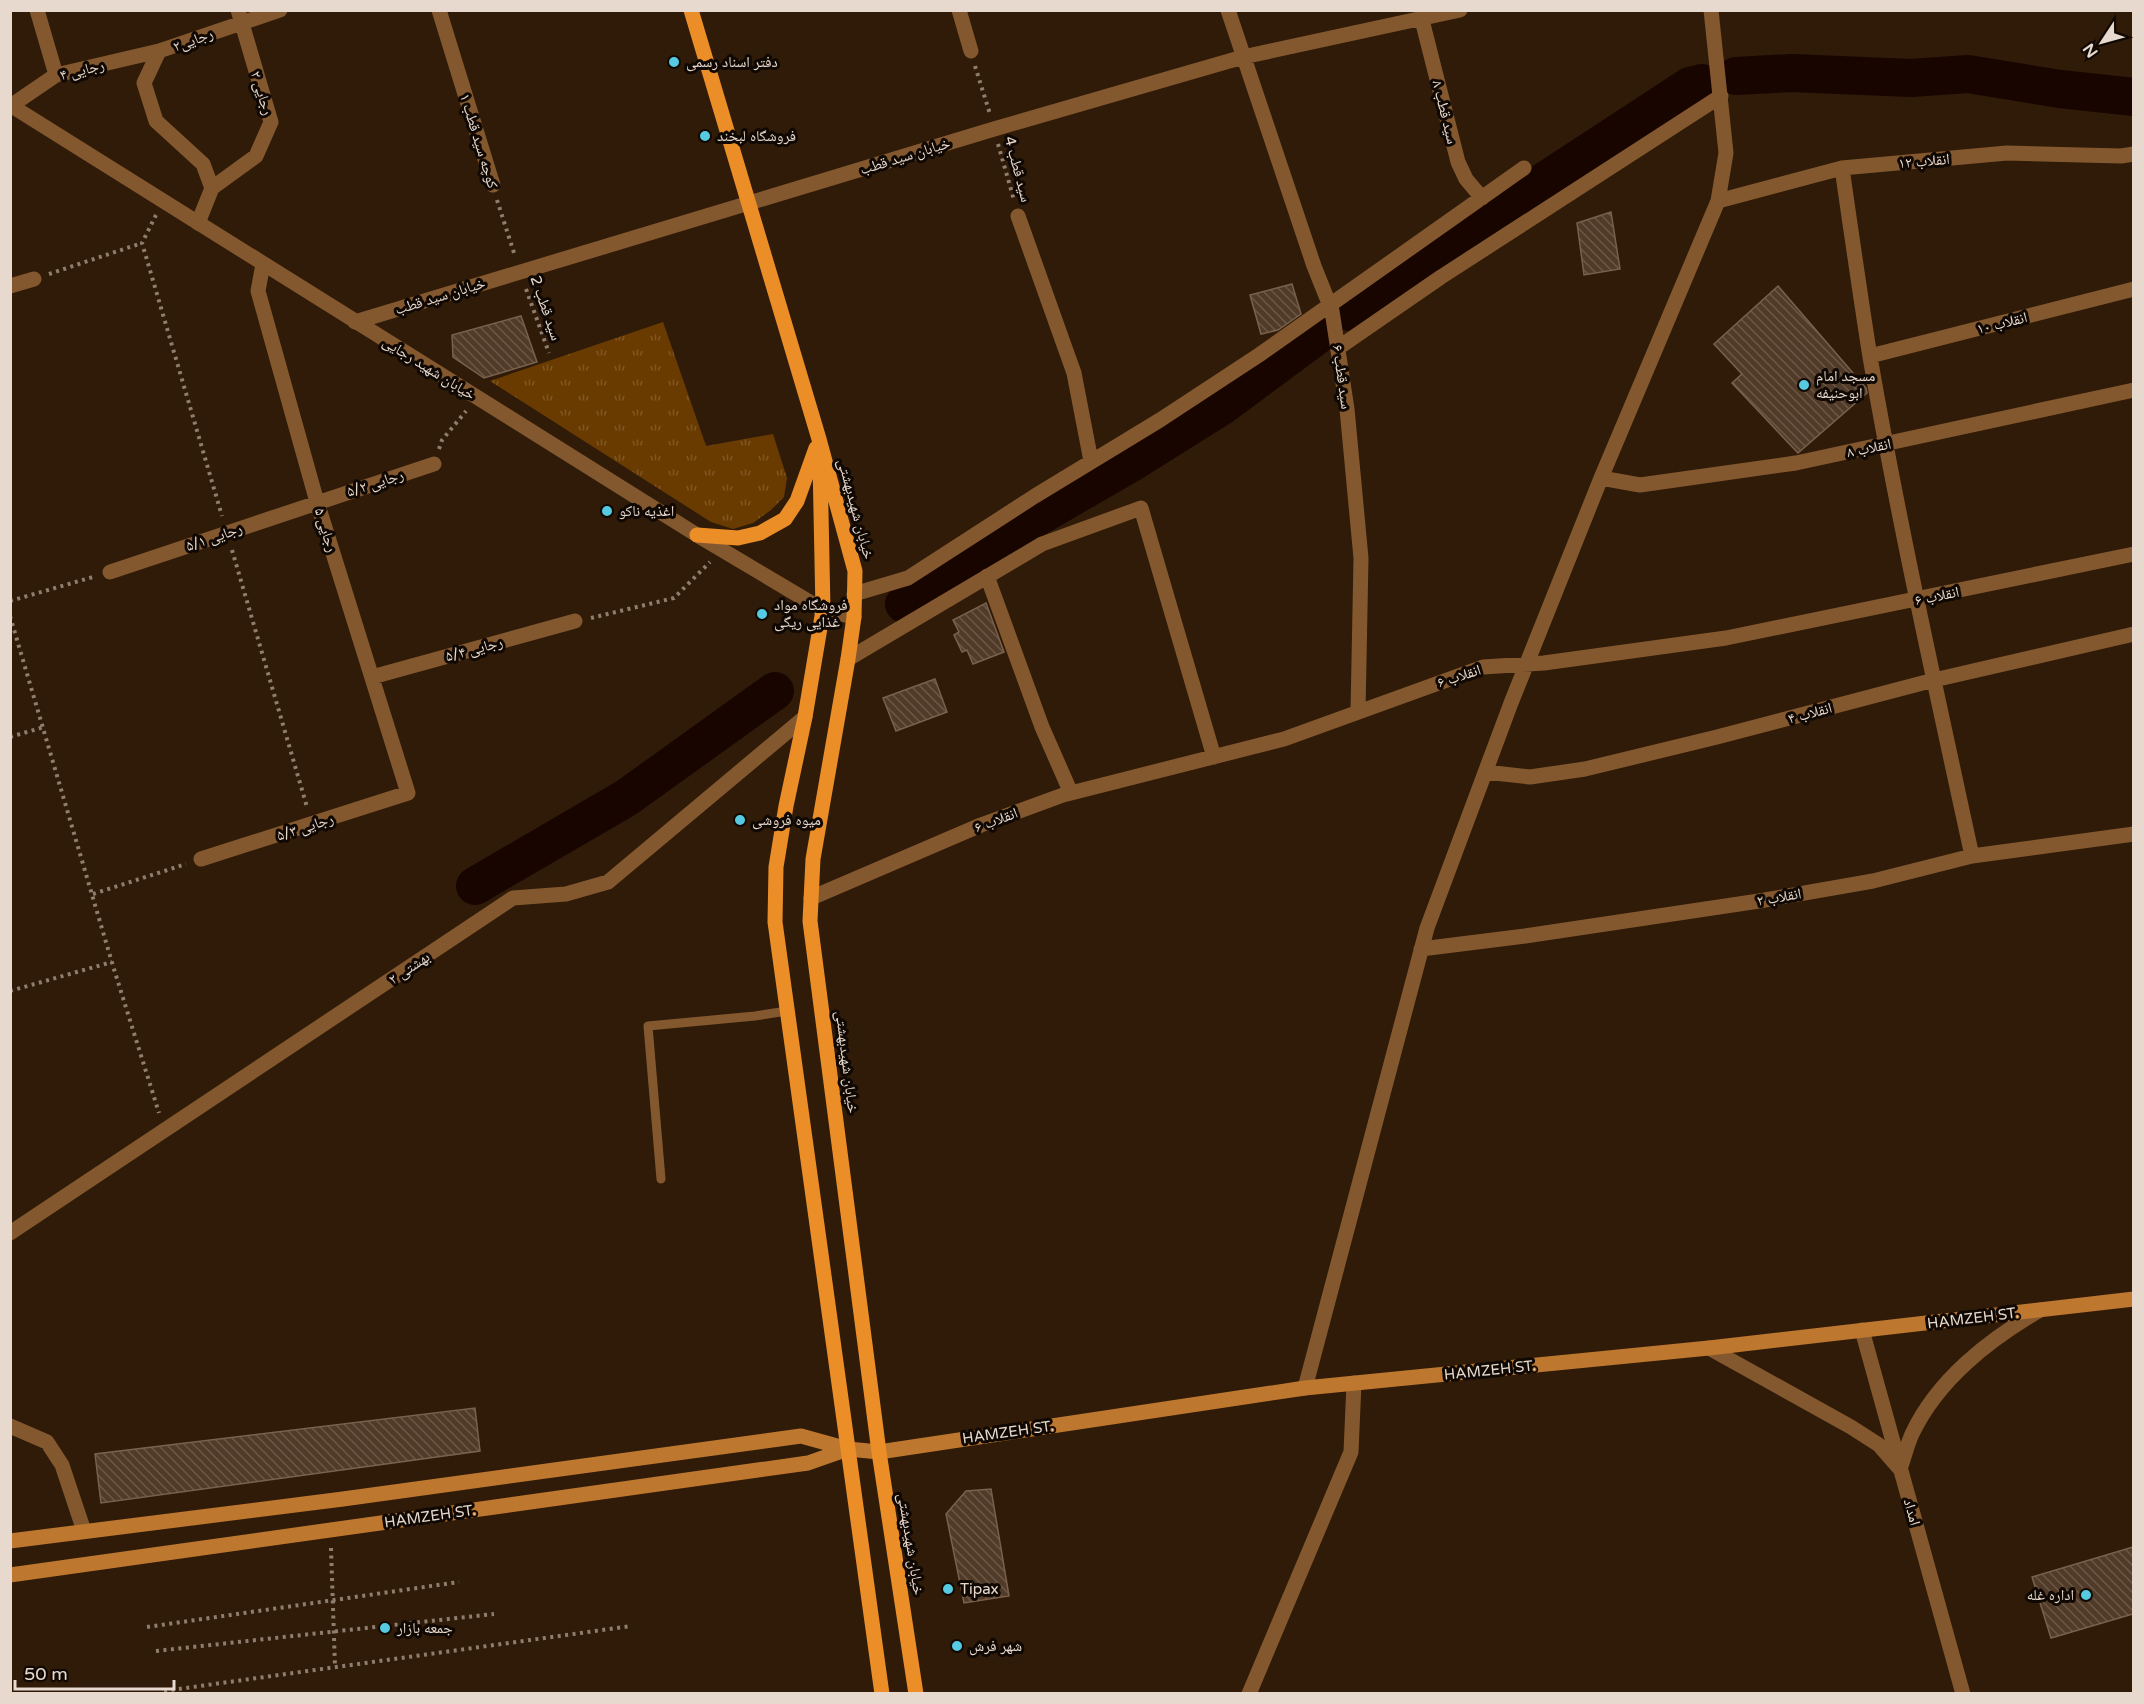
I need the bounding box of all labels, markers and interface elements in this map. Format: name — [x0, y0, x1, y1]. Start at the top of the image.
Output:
north arrow — [2072, 12, 2132, 72]
street label: رجایی۲ — [171, 24, 216, 56]
text: N — [2079, 39, 2103, 61]
place label: دفتر اسناد رسمی — [686, 53, 778, 72]
marker: دفتر اسناد رسمی — [667, 55, 681, 69]
street label: رجایی ۴ — [58, 56, 107, 85]
street label: رجایی ۲ — [246, 69, 277, 118]
street label: سید قطب ۸ — [1428, 78, 1462, 146]
street label: کوچه سید قطب ۱ — [456, 91, 502, 191]
place label: فروشگاه لبخند — [717, 127, 796, 145]
marker: فروشگاه لبخند — [698, 129, 712, 143]
street label: خیابان سید قطب — [858, 134, 953, 179]
street label: سید قطب 4 — [1001, 134, 1035, 204]
street label: انقلاب ۱۲ — [1898, 150, 1950, 172]
street label: سید قطب 2 — [526, 273, 566, 343]
street label: خیابان سید قطب — [393, 274, 488, 319]
street label: انقلاب ۱۰ — [1975, 308, 2029, 338]
street label: خیابان شهید رجایی — [379, 332, 479, 405]
street label: سید قطب ۶ — [1329, 344, 1355, 411]
place label: مسجد امام ابوحنیفه — [1816, 367, 1875, 402]
marker: مسجد امام ابوحنیفه — [1797, 378, 1811, 392]
street label: انقلاب ۸ — [1845, 435, 1893, 461]
street label: خیابان شهیدبهشتی — [833, 457, 878, 562]
street label: رجایی ۵/۲ — [344, 465, 406, 502]
place label: اغذیه ناکو — [619, 502, 674, 520]
marker: اغذیه ناکو — [600, 504, 614, 518]
street label: رجایی ۵ — [310, 506, 341, 555]
street label: رجایی ۵/۱ — [183, 519, 245, 556]
street label: انقلاب ۶ — [1913, 583, 1961, 609]
place label: فروشگاه مواد غذایی ریگی — [774, 596, 848, 632]
marker: فروشگاه مواد غذایی ریگی — [755, 607, 769, 621]
street label: رجایی ۵/۴ — [443, 633, 505, 666]
street label: انقلاب ۶ — [1435, 661, 1483, 691]
street label: انقلاب ۴ — [1786, 698, 1834, 728]
street label: انقلاب ۶ — [972, 804, 1020, 836]
street label: رجایی ۵/۳ — [274, 809, 336, 846]
place label: میوه فروشی — [752, 811, 821, 830]
marker: میوه فروشی — [733, 813, 747, 827]
street label: انقلاب ۲ — [1755, 884, 1803, 910]
street label: بهشتی ۲ — [385, 948, 434, 989]
street label: خیابان شهیدبهشتی — [831, 1010, 862, 1115]
street label: HAMZEH ST. — [1926, 1303, 2020, 1333]
street label: HAMZEH ST. — [1443, 1356, 1537, 1384]
street label: HAMZEH ST. — [961, 1417, 1055, 1447]
street label: خیابان شهیدبهشتی — [893, 1492, 928, 1597]
street label: امداد — [1900, 1496, 1924, 1528]
street label: HAMZEH ST. — [383, 1501, 477, 1531]
place label: Tipax — [960, 1580, 999, 1598]
marker: Tipax — [941, 1582, 955, 1596]
place label: اداره غله — [2027, 1586, 2074, 1604]
marker: اداره غله — [2079, 1588, 2093, 1602]
place label: جمعه بازار — [396, 1619, 453, 1637]
marker: جمعه بازار — [378, 1621, 392, 1635]
place label: شهر فرش — [969, 1637, 1022, 1656]
marker: شهر فرش — [950, 1639, 964, 1653]
scale bar — [15, 1653, 174, 1691]
text: 50 m — [24, 1663, 68, 1685]

